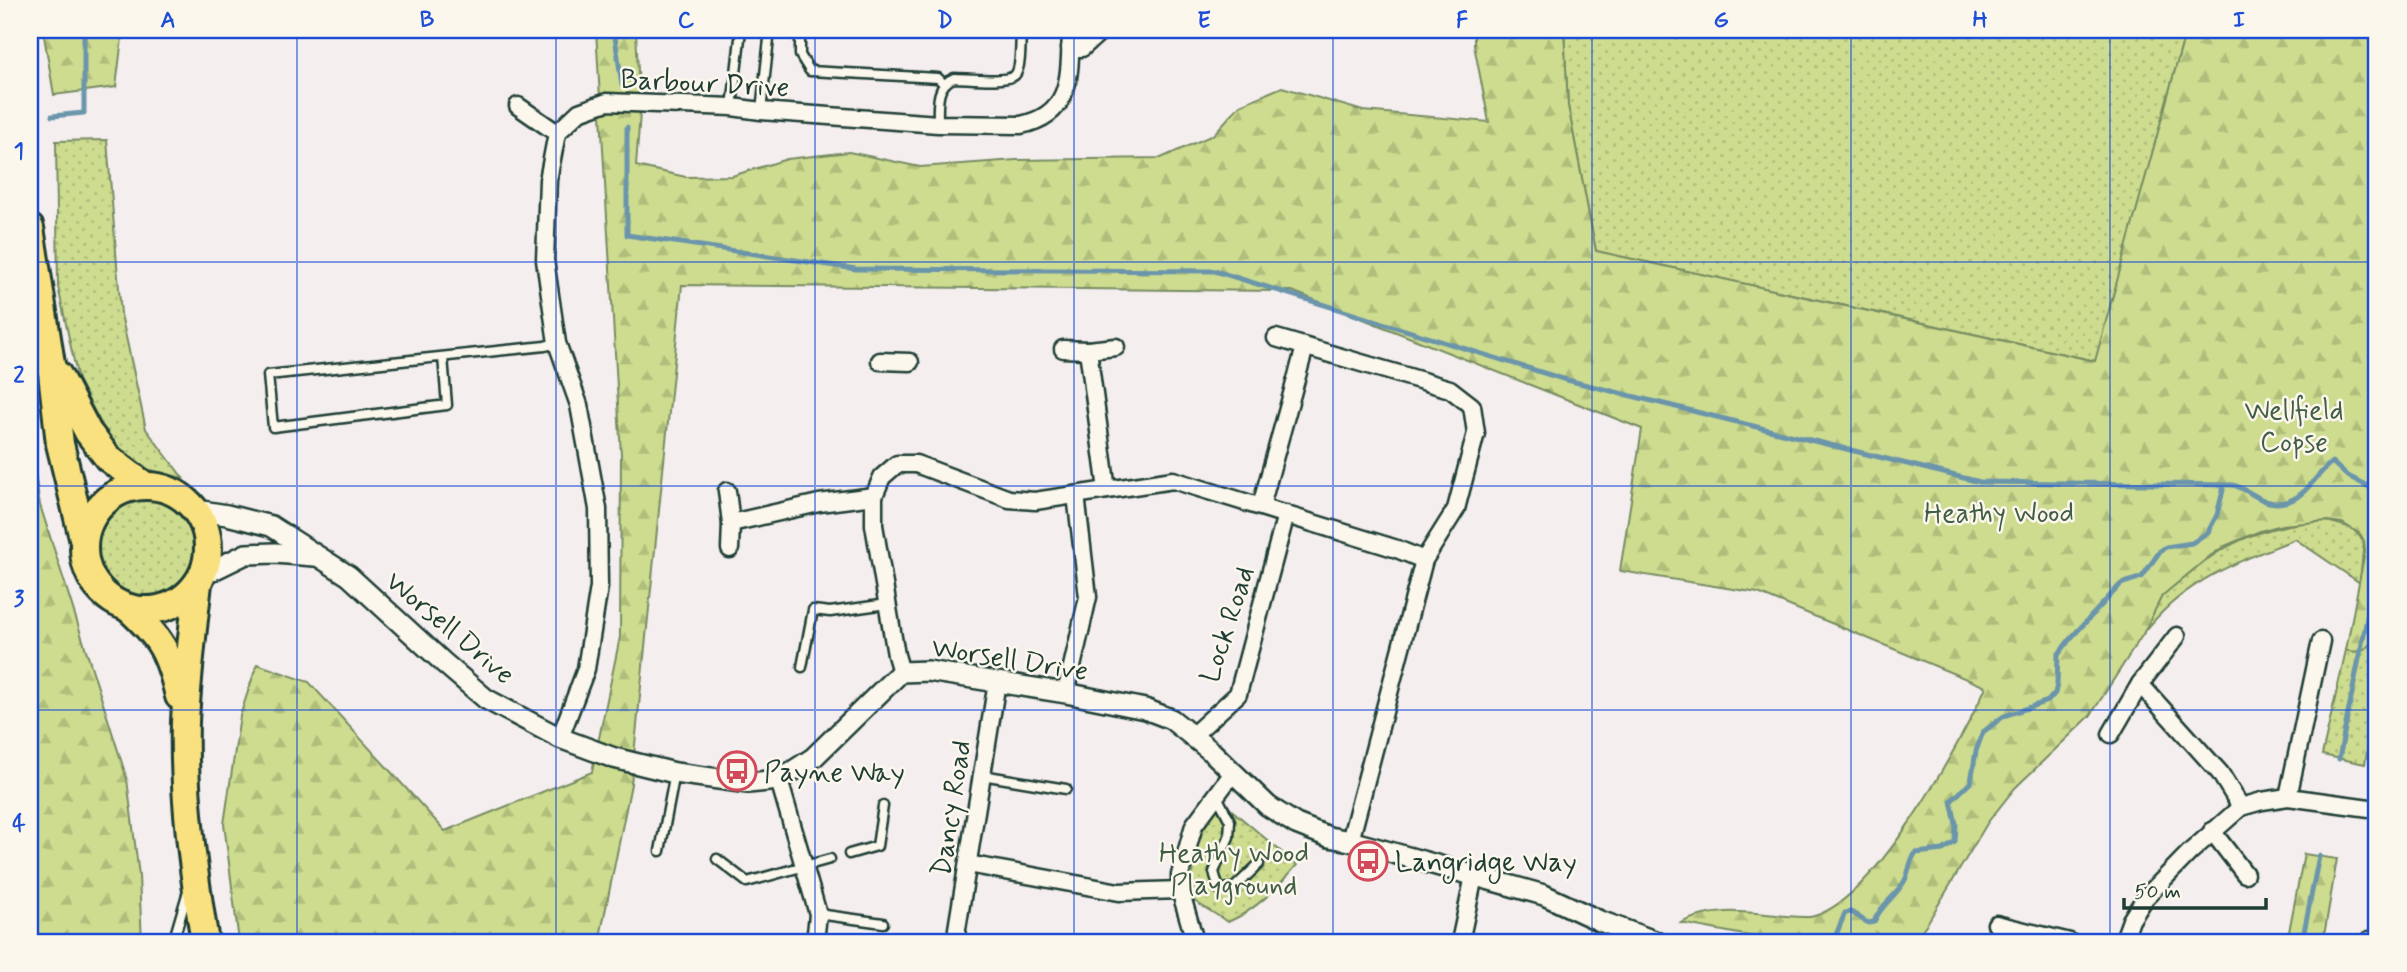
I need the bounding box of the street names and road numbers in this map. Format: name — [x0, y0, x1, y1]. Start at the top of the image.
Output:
street label: Barbour Drive — [620, 62, 790, 107]
street label: Lock Road — [1192, 562, 1264, 687]
street label: Worsell Drive — [377, 564, 522, 694]
street label: Worsell Drive — [929, 630, 1090, 691]
street label: Dancy Road — [923, 738, 981, 879]

